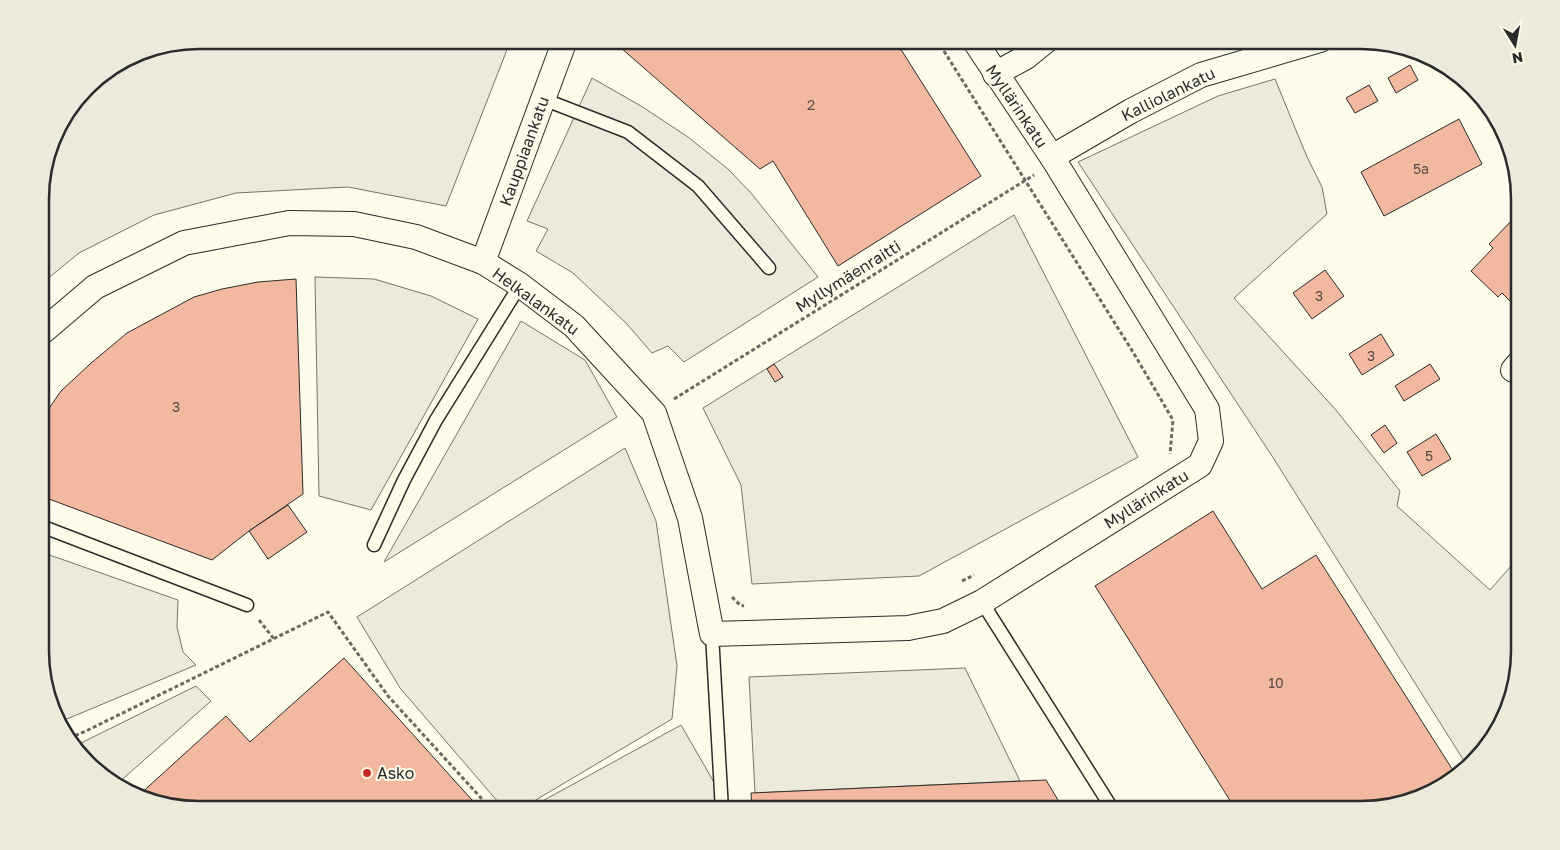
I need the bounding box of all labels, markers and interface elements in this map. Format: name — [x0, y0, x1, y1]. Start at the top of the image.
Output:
north arrow — [1490, 20, 1540, 70]
text: N — [1511, 49, 1524, 68]
street label: Myllärinkatu — [982, 61, 1052, 151]
street label: Kalliolankatu — [1118, 63, 1218, 125]
street label: Kauppiaankatu — [495, 93, 553, 209]
house number: 2 — [807, 96, 815, 113]
house number: 5a — [1413, 160, 1429, 177]
street label: Myllymäenraitti — [792, 236, 904, 316]
street label: Helkalankatu — [489, 263, 583, 339]
house number: 3 — [1315, 287, 1323, 304]
house number: 3 — [1367, 347, 1375, 364]
house number: 3 — [172, 398, 180, 415]
house number: 5 — [1425, 447, 1433, 464]
street label: Myllärinkatu — [1100, 465, 1192, 533]
house number: 10 — [1268, 674, 1284, 691]
place label: Asko — [377, 763, 414, 783]
marker: Asko — [361, 767, 373, 779]

